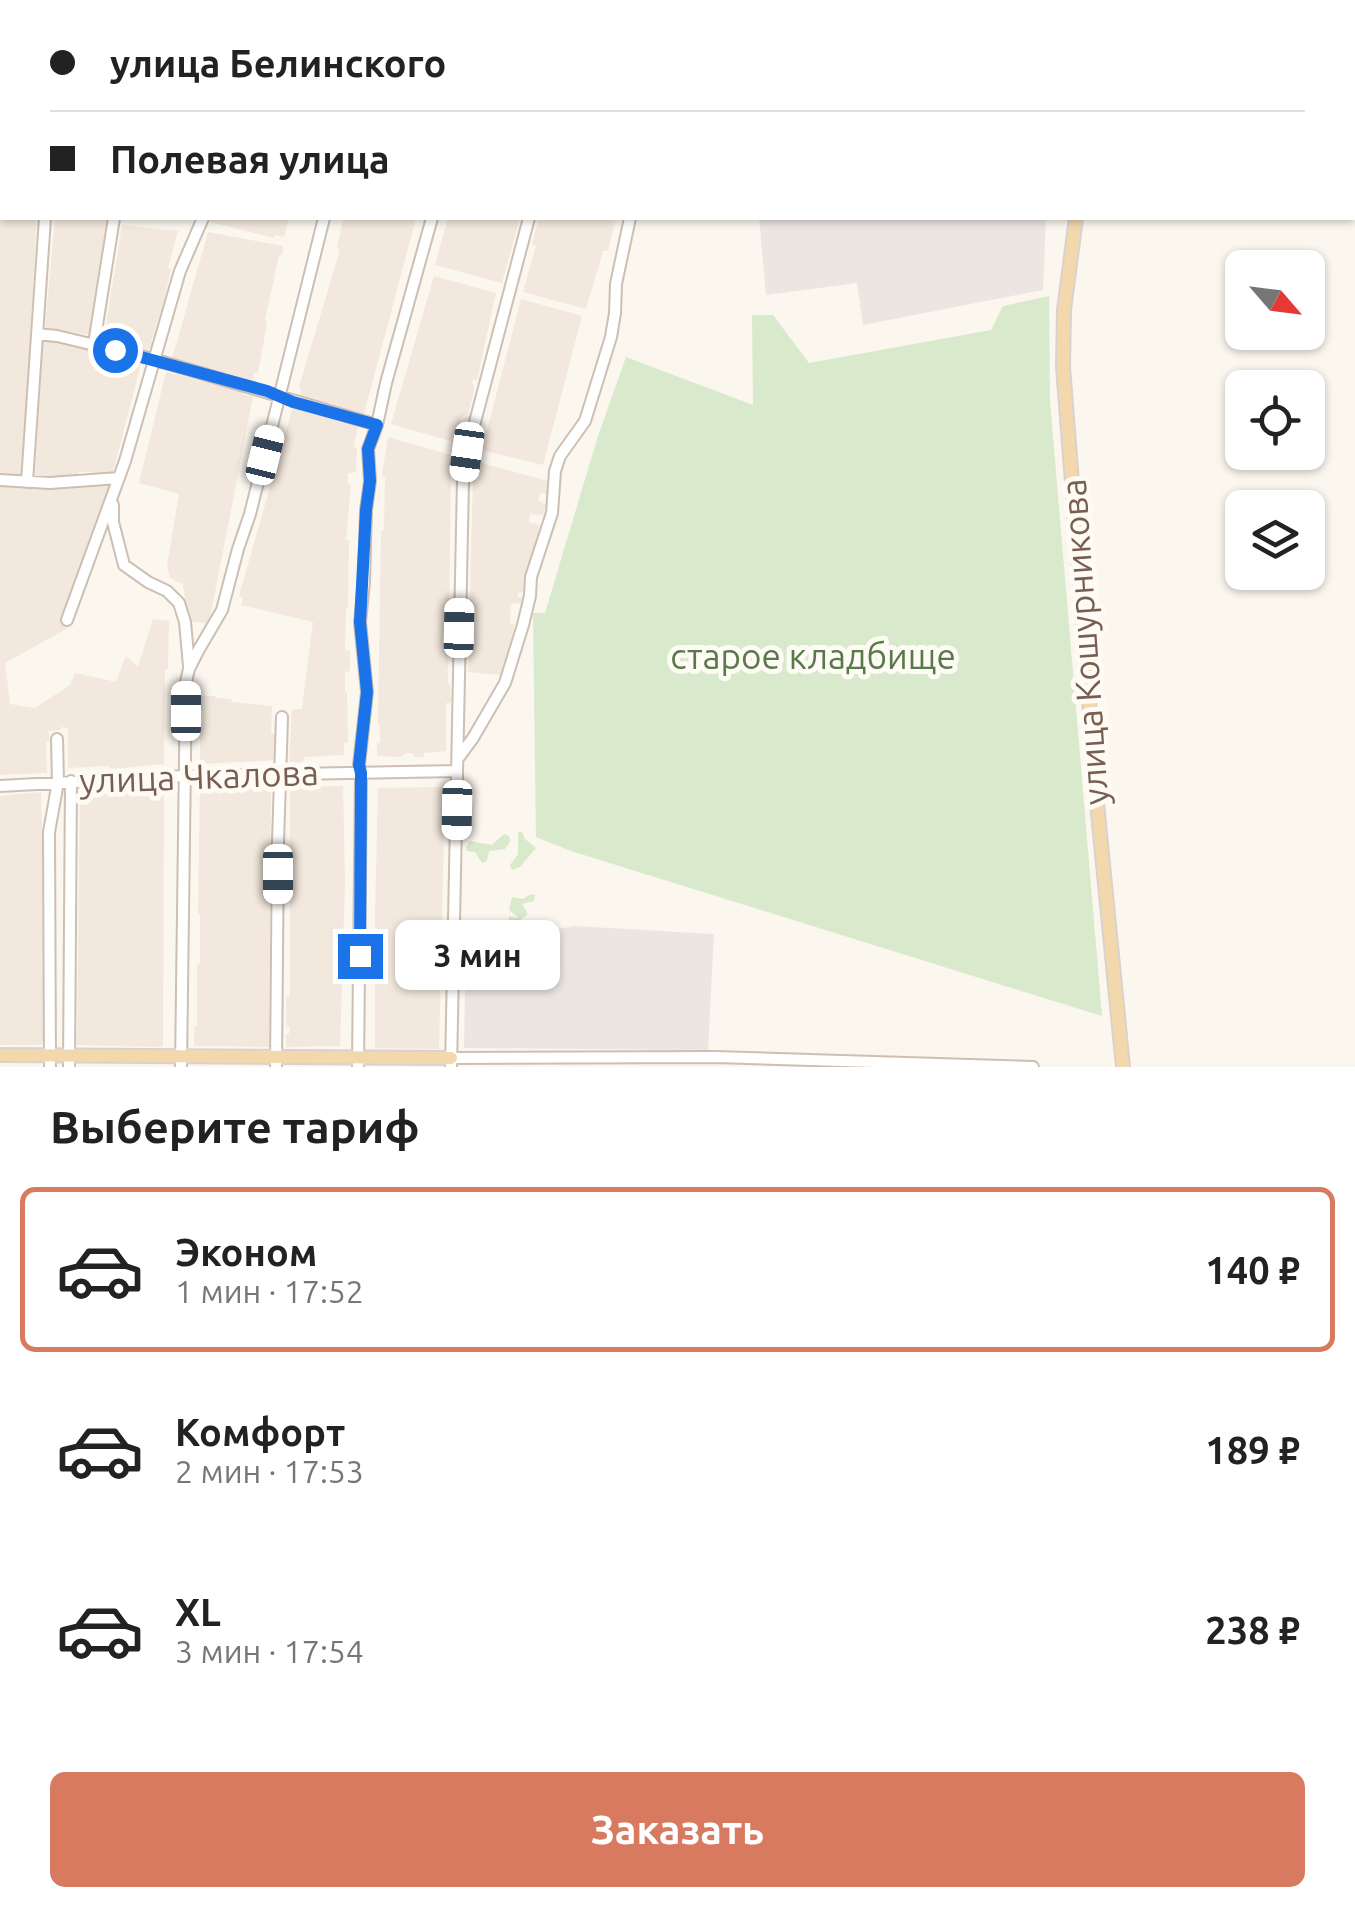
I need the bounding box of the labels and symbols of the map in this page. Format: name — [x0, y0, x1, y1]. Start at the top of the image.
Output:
north arrow — [1225, 250, 1325, 350]
route start — [93, 328, 138, 373]
car — [448, 420, 486, 484]
car — [243, 422, 287, 488]
street label: улица Кошурникова — [1053, 477, 1115, 807]
car — [443, 598, 475, 658]
park label: старое кладбище — [670, 636, 956, 676]
car — [171, 681, 201, 741]
street label: улица Чкалова — [79, 752, 319, 800]
car — [441, 780, 473, 840]
car — [263, 844, 293, 904]
callout: 3 мин — [395, 921, 560, 991]
route end — [338, 934, 383, 979]

